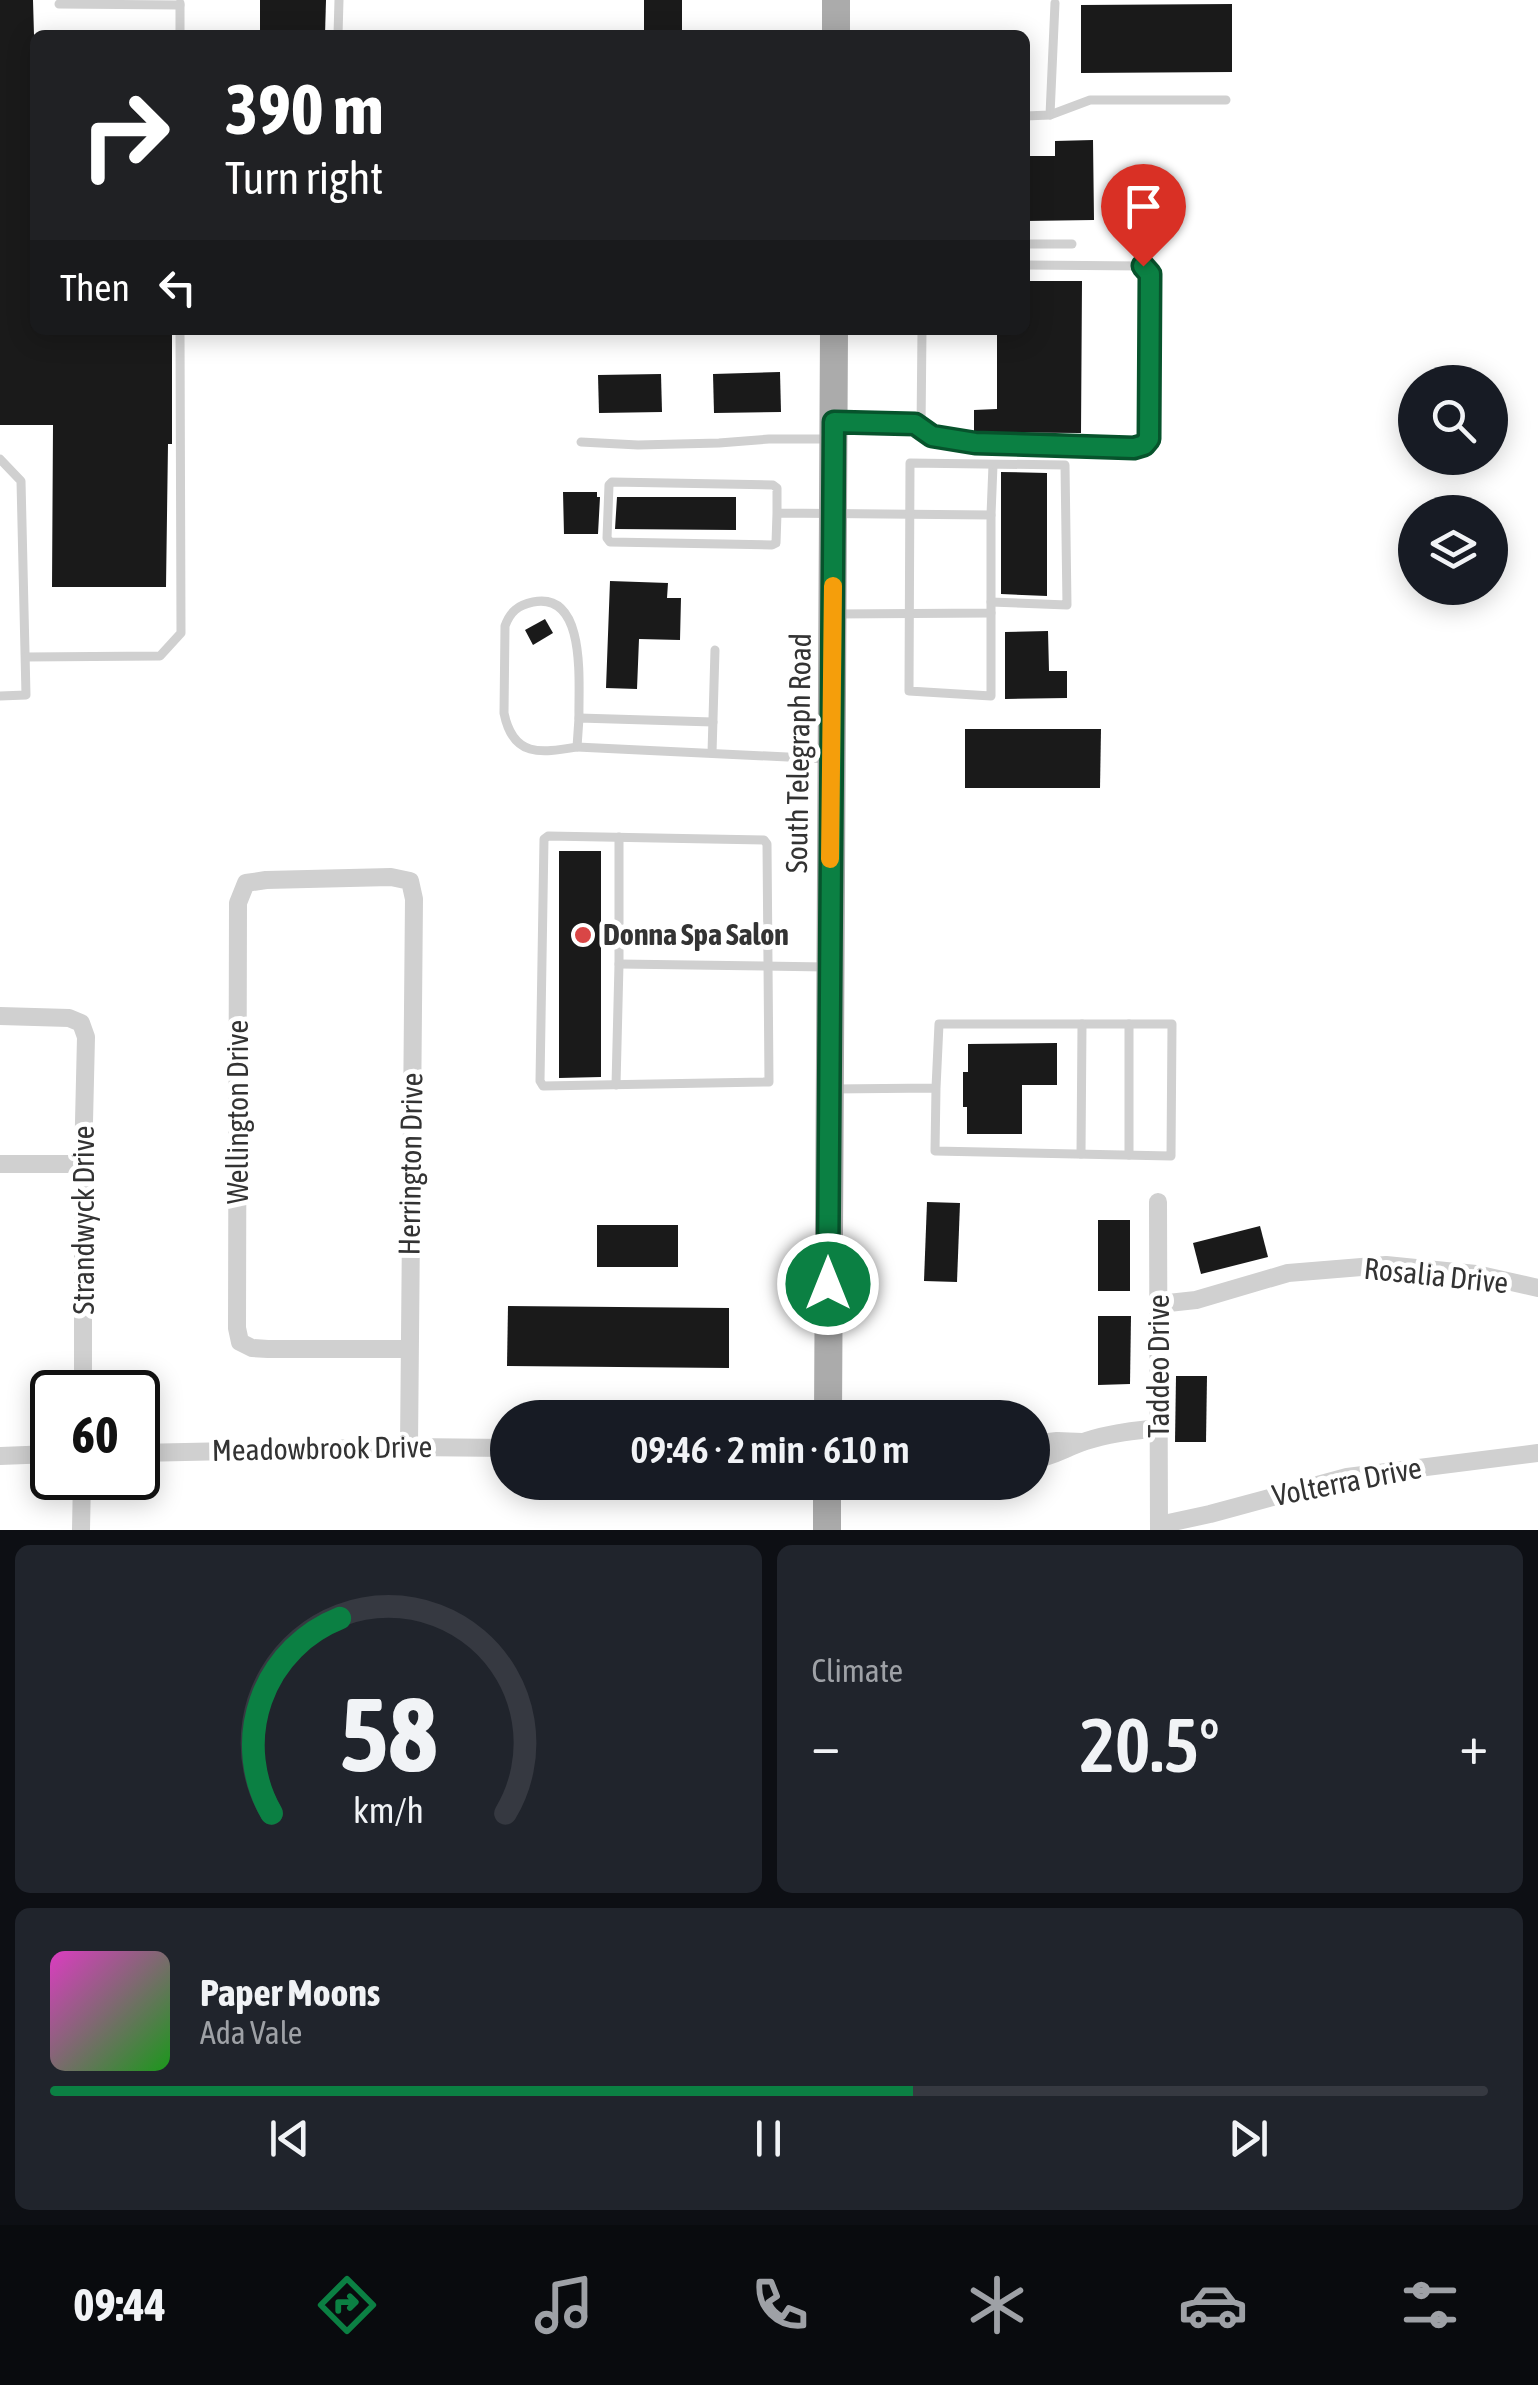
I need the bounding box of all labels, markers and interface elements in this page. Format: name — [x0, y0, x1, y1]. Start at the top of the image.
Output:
text: 390 m — [225, 69, 384, 149]
icon: right — [60, 70, 190, 200]
text: Turn right — [225, 152, 383, 204]
pin — [1101, 164, 1186, 267]
icon: arrive — [1116, 179, 1171, 234]
icon: left — [150, 260, 205, 315]
text: Then — [60, 266, 130, 309]
map controls — [1398, 365, 1508, 605]
button: search — [1398, 365, 1508, 475]
button: layers — [1398, 495, 1508, 605]
street label: South Telegraph Road — [779, 633, 817, 873]
place label: Donna Spa Salon — [603, 917, 789, 951]
marker: Donna Spa Salon — [572, 924, 594, 946]
street label: Wellington Drive — [220, 1020, 254, 1204]
street label: Herrington Drive — [391, 1072, 429, 1255]
street label: Strandwyck Drive — [66, 1126, 100, 1314]
position arrow — [776, 1232, 880, 1336]
street label: Rosalia Drive — [1362, 1251, 1510, 1299]
street label: Taddeo Drive — [1141, 1294, 1175, 1438]
speed limit sign: 60 — [30, 1370, 160, 1500]
text: 09:46 · 2 min · 610 m — [630, 1428, 910, 1471]
street label: Meadowbrook Drive — [211, 1429, 432, 1467]
street label: Volterra Drive — [1269, 1450, 1424, 1512]
text: Climate — [812, 1652, 903, 1689]
text: 58 — [339, 1674, 437, 1793]
text: 20.5° — [1080, 1702, 1220, 1788]
text: − — [812, 1713, 840, 1776]
text: + — [1459, 1713, 1488, 1776]
text: km/h — [353, 1790, 424, 1831]
text: Paper Moons — [200, 1971, 380, 2014]
text: Ada Vale — [200, 2014, 302, 2051]
icon: previous — [262, 2111, 317, 2166]
icon: pause — [741, 2111, 796, 2166]
icon: next — [1221, 2111, 1276, 2166]
icon: directions — [312, 2270, 382, 2340]
icon: music — [529, 2270, 599, 2340]
icon: phone — [745, 2270, 815, 2340]
icon: climate — [962, 2270, 1032, 2340]
icon: car — [1178, 2270, 1248, 2340]
icon: filters — [1395, 2270, 1465, 2340]
text: 09:44 — [73, 2279, 166, 2331]

